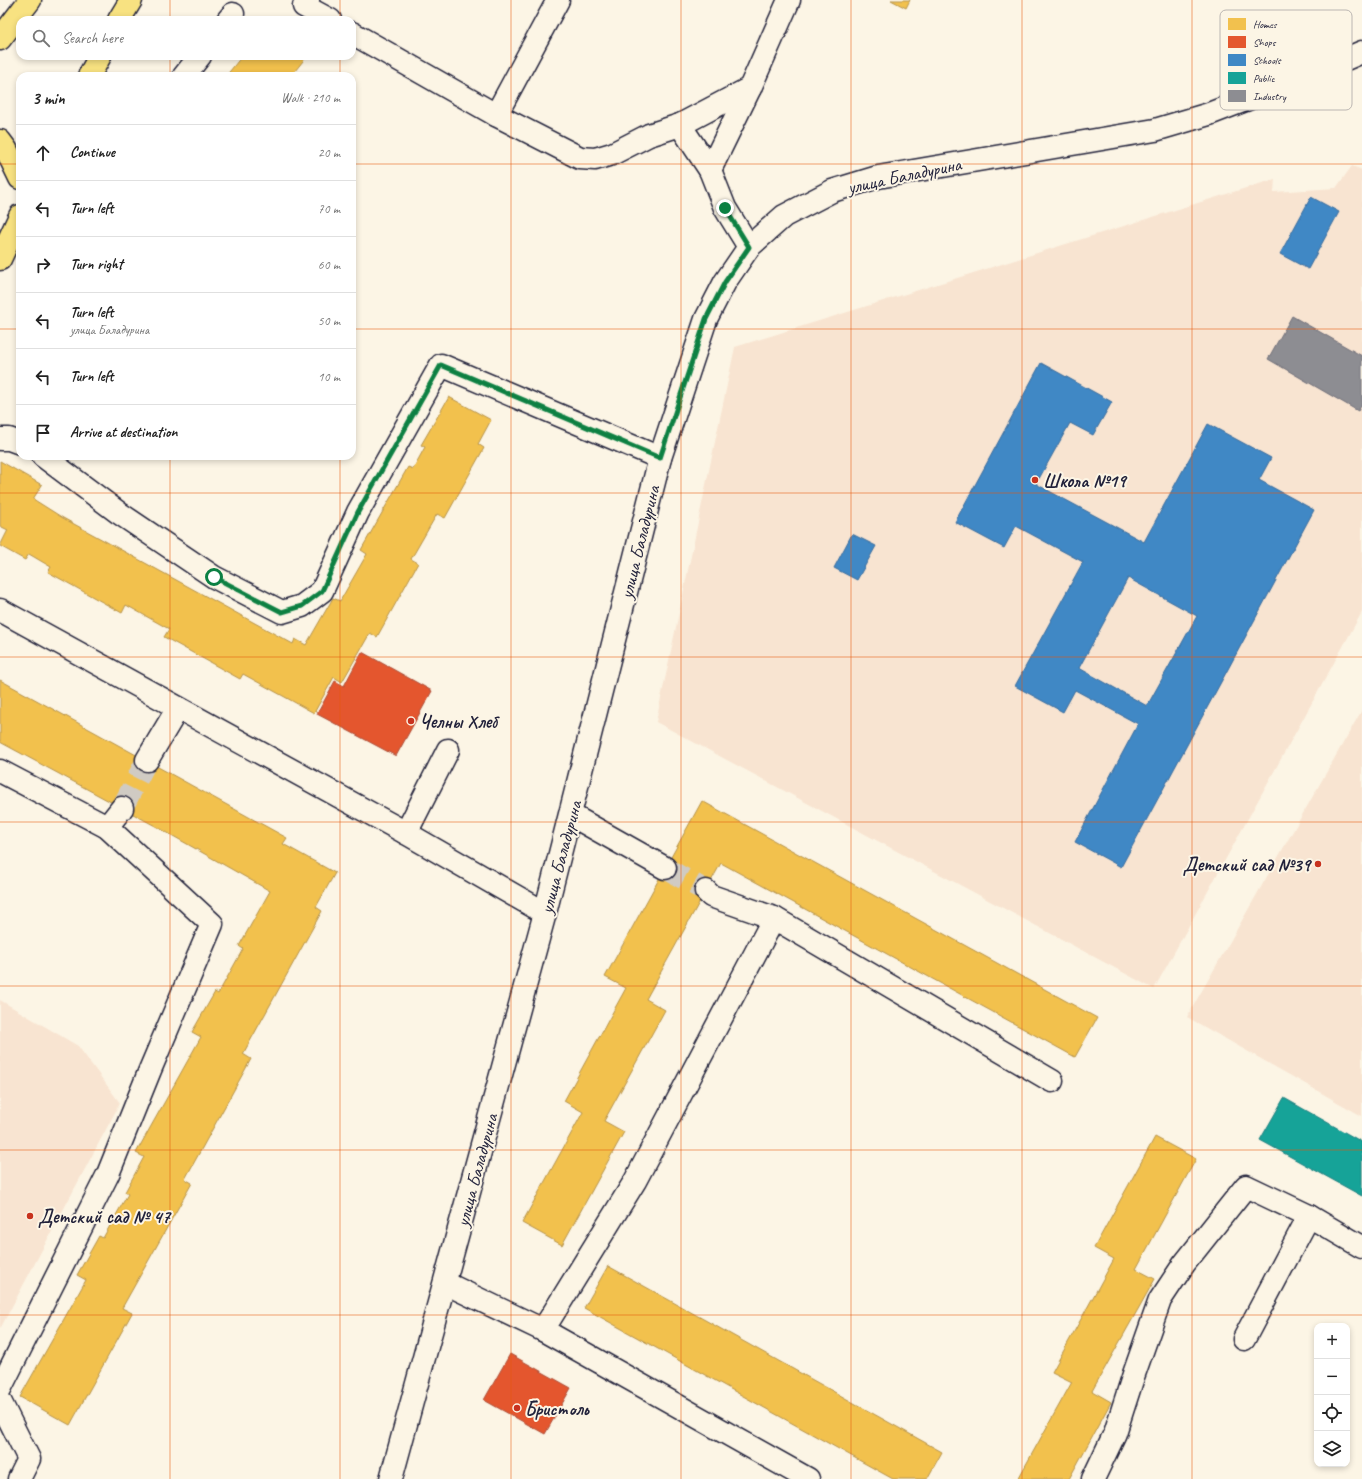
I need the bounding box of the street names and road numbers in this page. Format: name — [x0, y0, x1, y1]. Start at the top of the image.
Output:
street label: улица Баладурина — [844, 152, 965, 200]
street label: улица Баладурина — [614, 482, 666, 602]
street label: улица Баладурина — [534, 797, 588, 917]
street label: улица Баладурина — [450, 1110, 504, 1230]

